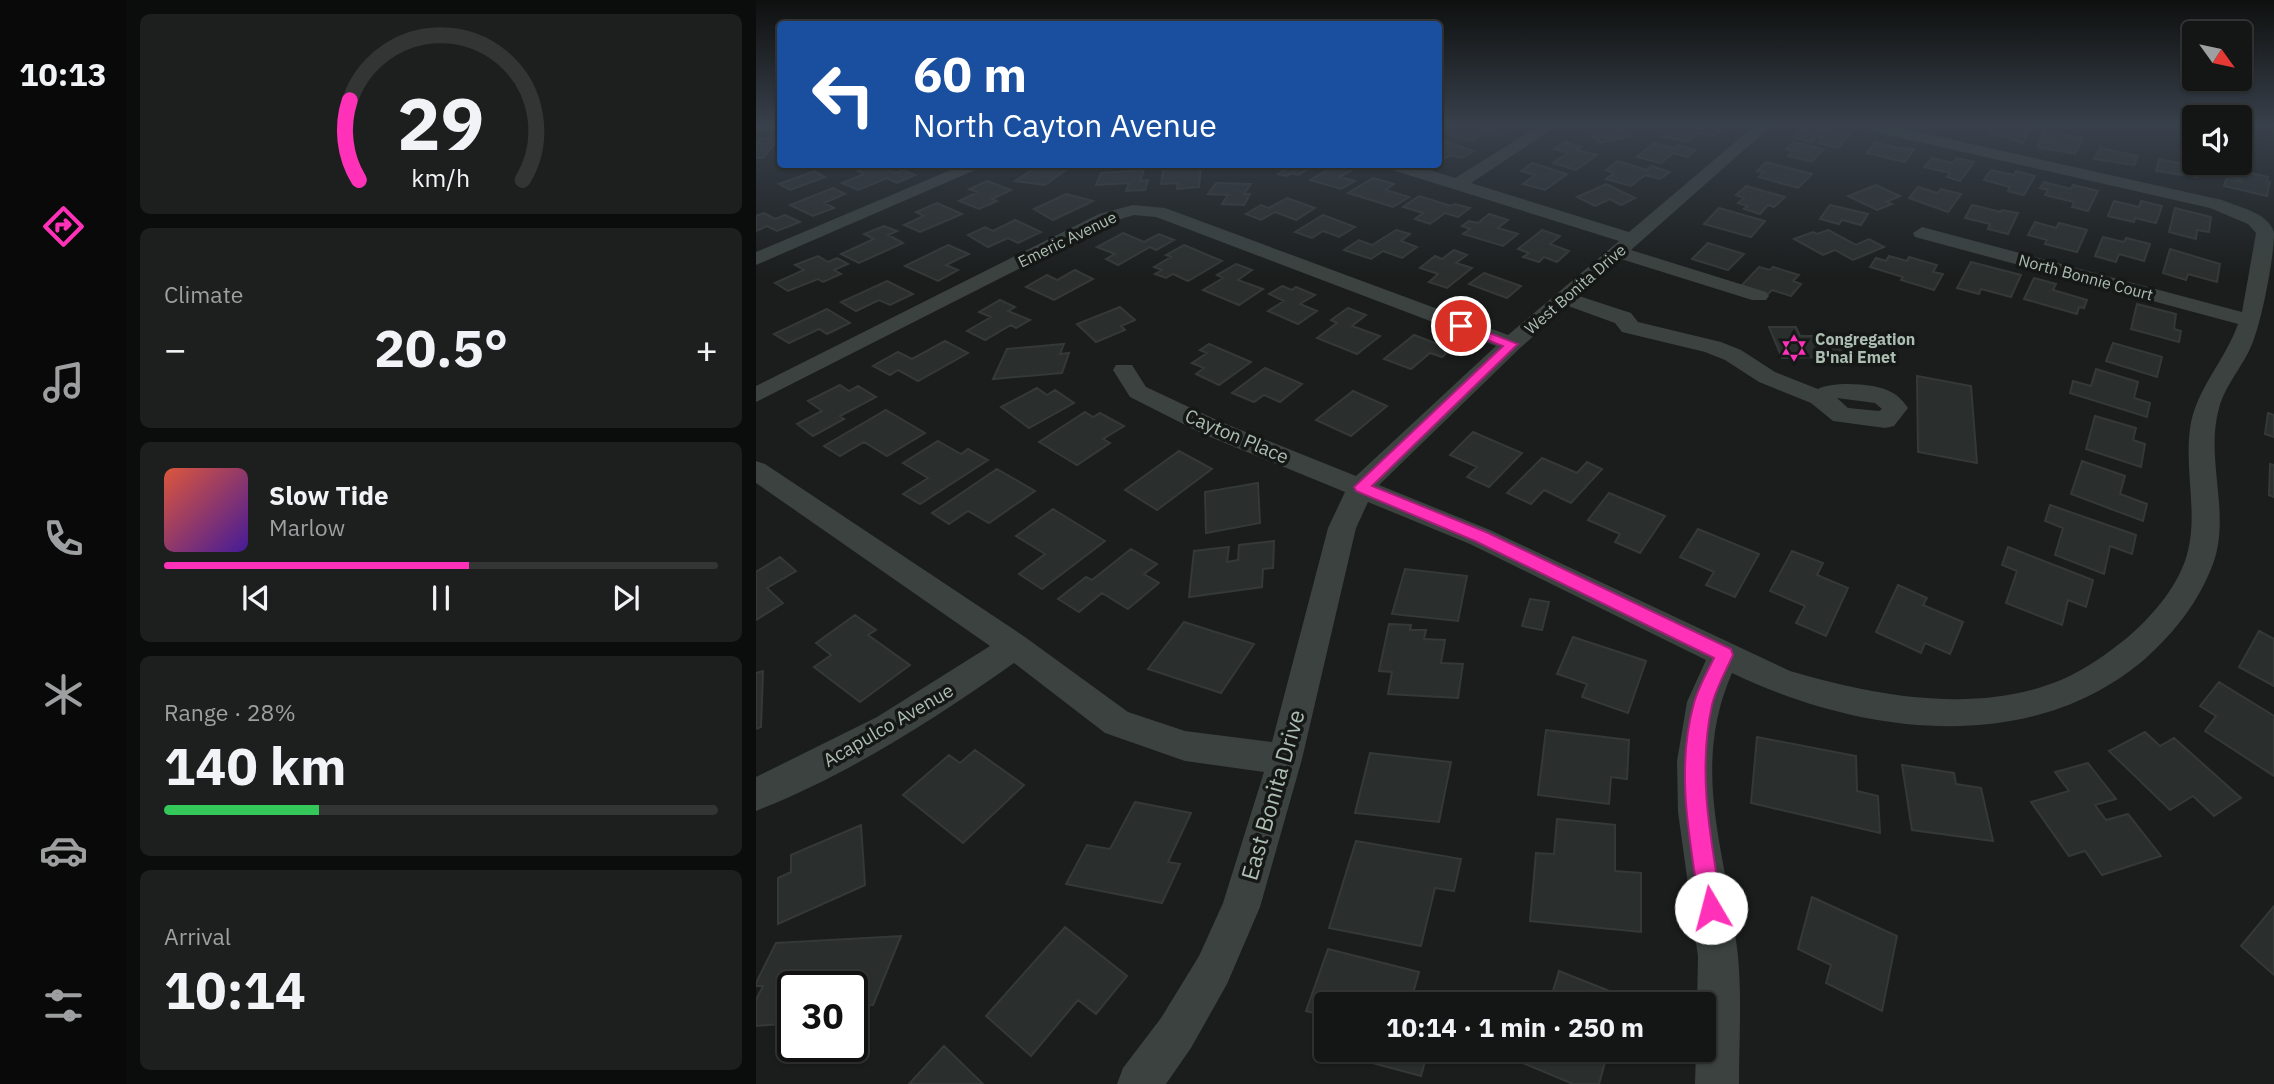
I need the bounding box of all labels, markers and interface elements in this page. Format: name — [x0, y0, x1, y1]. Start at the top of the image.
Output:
north arrow — [2182, 21, 2252, 91]
map controls — [2182, 21, 2252, 175]
text: 60 m — [913, 42, 1027, 105]
icon: left — [798, 49, 889, 140]
text: 10:13 — [19, 53, 107, 95]
text: 29 — [397, 75, 485, 170]
text: North Cayton Avenue — [913, 104, 1217, 146]
button: sound — [2182, 105, 2252, 175]
text: km/h — [412, 161, 470, 194]
icon: directions — [39, 202, 88, 251]
street label: Emeric Avenue — [1014, 206, 1120, 271]
street label: West Bonita Drive — [1520, 240, 1630, 338]
street label: North Bonnie Court — [2017, 249, 2155, 305]
text: Climate — [164, 279, 243, 309]
pin — [1431, 296, 1491, 356]
icon: arrive — [1442, 307, 1480, 345]
text: 20.5° — [374, 314, 508, 381]
text: − — [164, 324, 187, 373]
text: + — [695, 324, 718, 373]
place label: Congregation B'nai Emet — [1815, 329, 1915, 367]
synagogue icon: Congregation B'nai Emet — [1779, 333, 1809, 363]
icon: music — [39, 358, 88, 407]
street label: Cayton Place — [1181, 403, 1293, 469]
text: Slow Tide — [269, 478, 389, 512]
text: Marlow — [269, 512, 345, 542]
icon: phone — [39, 514, 88, 563]
icon: previous — [237, 579, 275, 617]
icon: pause — [422, 579, 460, 617]
icon: next — [607, 579, 645, 617]
icon: climate — [39, 670, 88, 719]
street label: Acapulco Avenue — [818, 678, 958, 772]
text: Range · 28% — [164, 697, 296, 727]
street label: East Bonita Drive — [1233, 706, 1311, 884]
text: 140 km — [164, 732, 346, 799]
icon: car — [39, 826, 88, 875]
position arrow — [1674, 871, 1748, 945]
text: Arrival — [164, 921, 231, 951]
text: 10:14 — [164, 956, 306, 1023]
speed limit sign: 30 — [777, 971, 868, 1062]
icon: filters — [39, 981, 88, 1030]
text: 10:14 · 1 min · 250 m — [1386, 1010, 1644, 1044]

